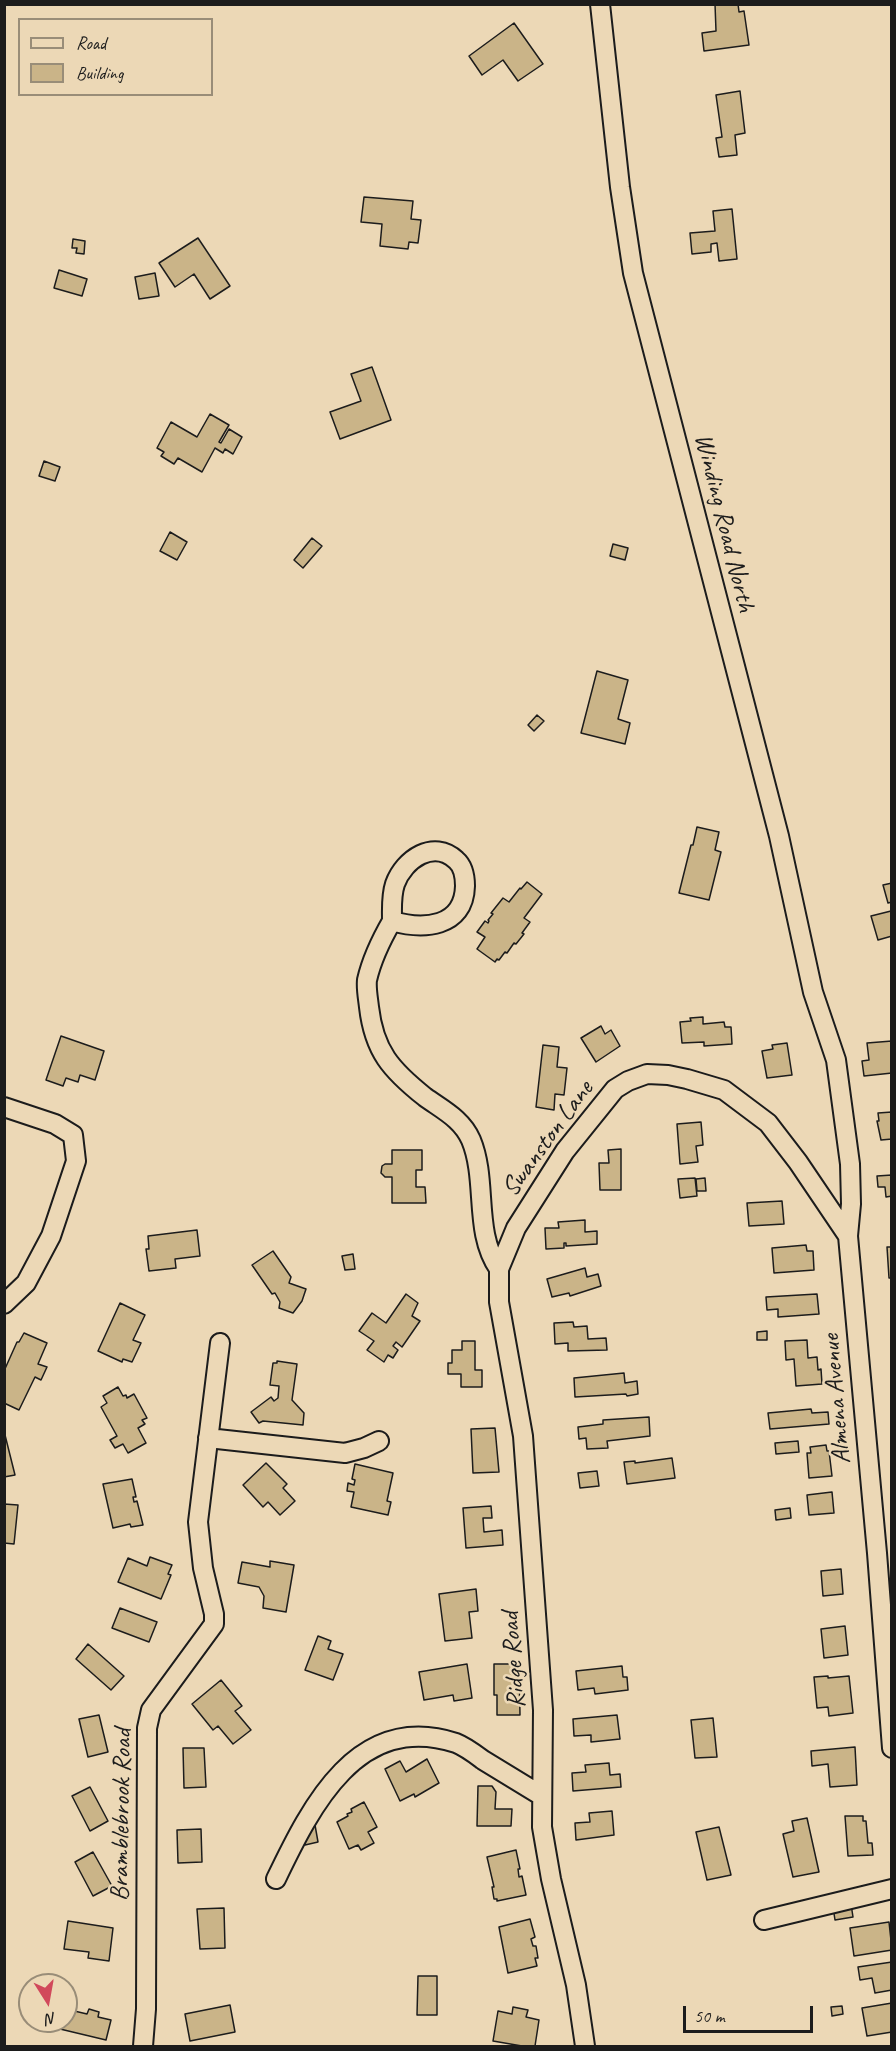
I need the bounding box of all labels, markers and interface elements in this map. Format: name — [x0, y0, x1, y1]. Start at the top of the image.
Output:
legend — [18, 18, 213, 96]
text: Road — [76, 32, 106, 54]
text: Building — [76, 62, 123, 84]
street label: Winding Road North — [687, 431, 761, 615]
street label: Swanston Lane — [496, 1075, 600, 1203]
street label: Almena Avenue — [816, 1333, 858, 1465]
street label: Ridge Road — [495, 1611, 533, 1709]
street label: Bramblebrook Road — [105, 1728, 139, 1902]
north arrow — [18, 1973, 78, 2033]
scale bar — [686, 1994, 816, 2032]
text: 50 m — [694, 2005, 725, 2027]
text: N — [44, 2008, 58, 2029]

